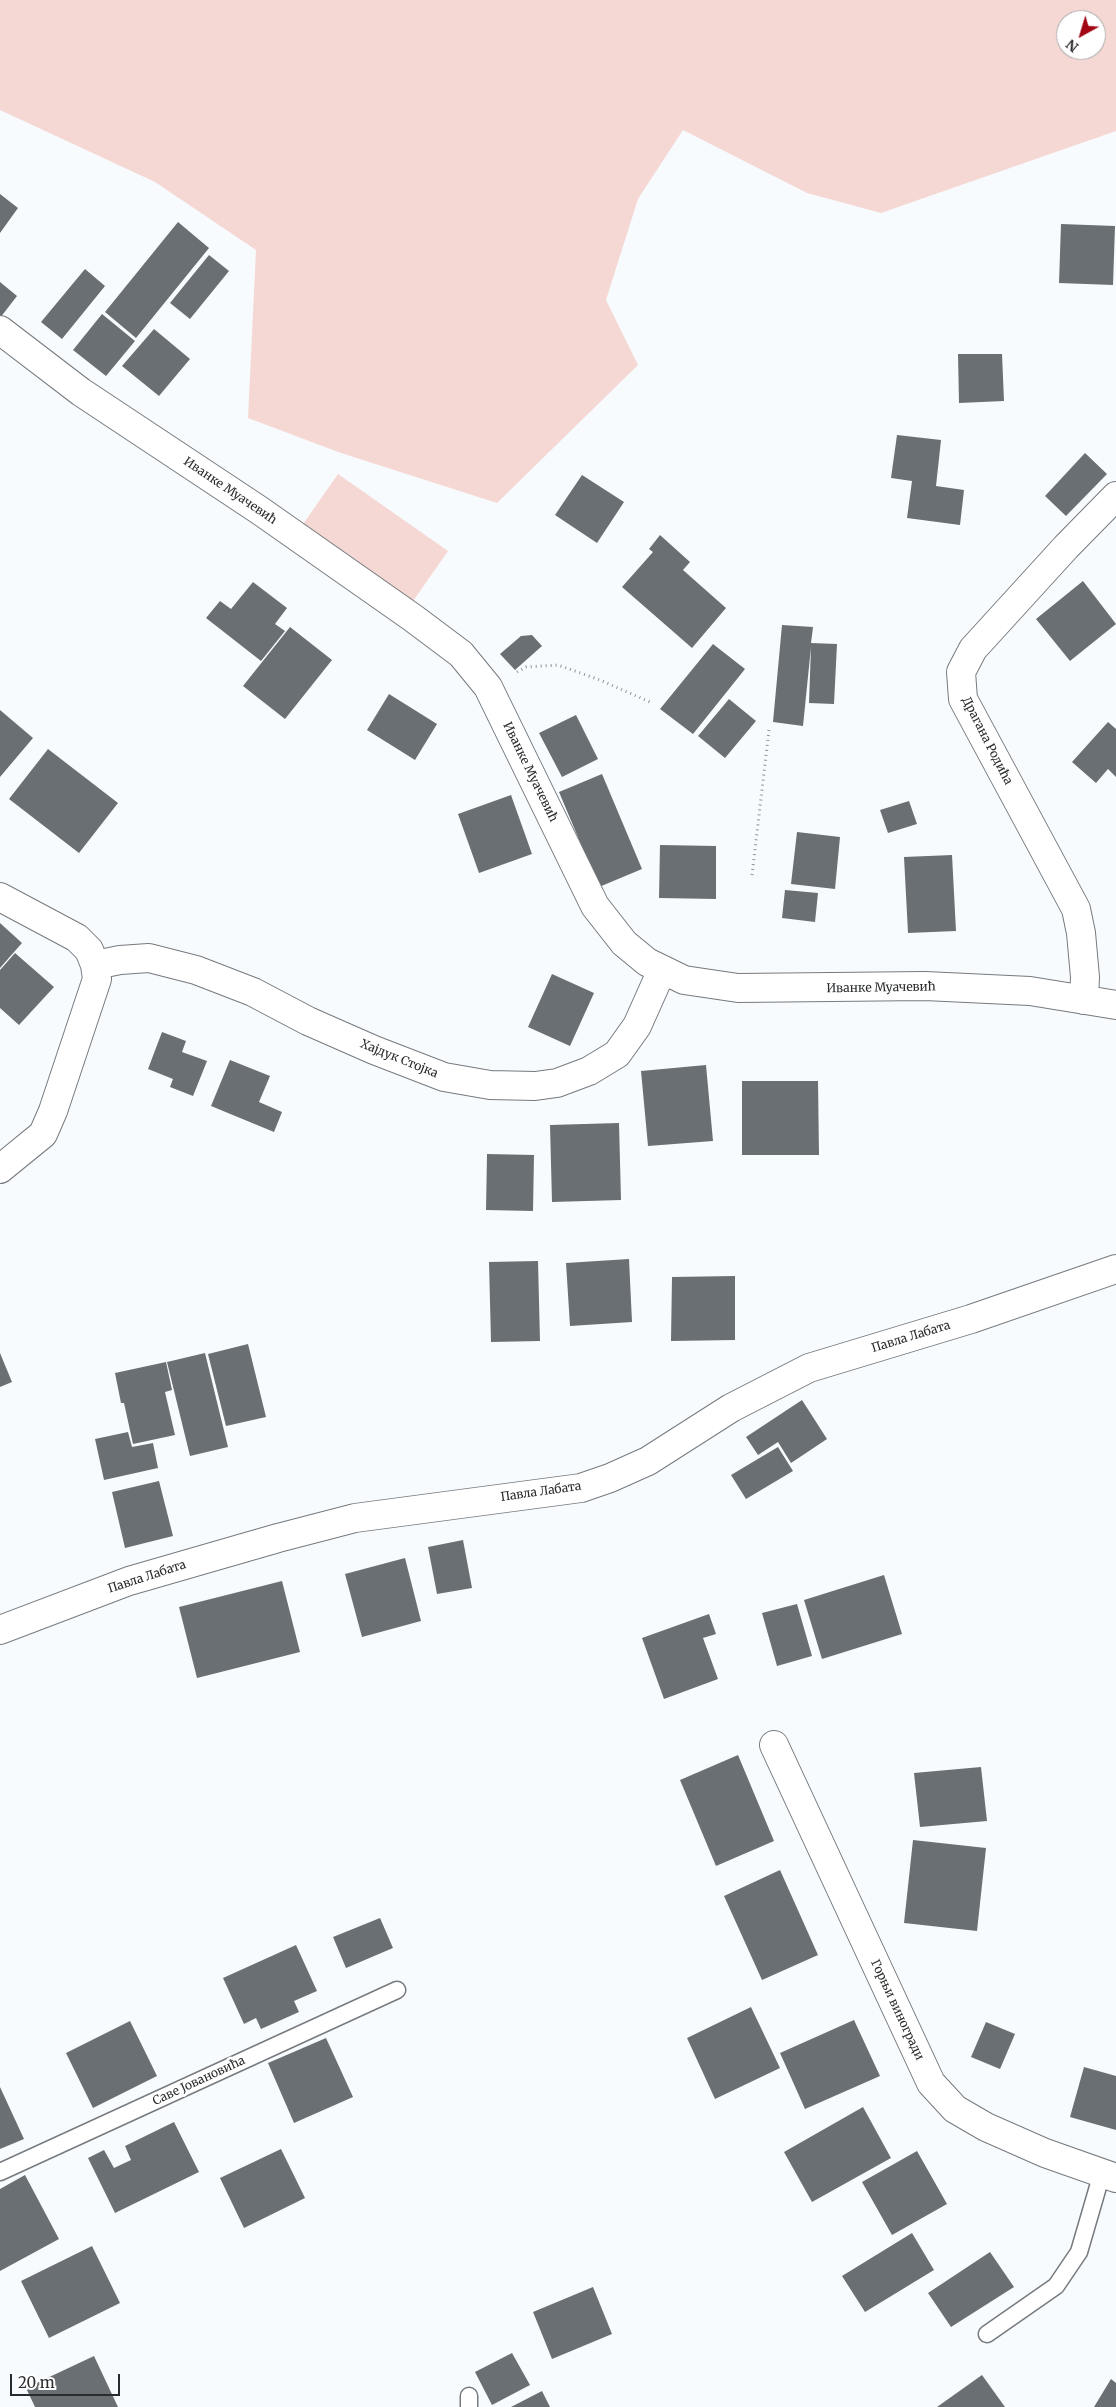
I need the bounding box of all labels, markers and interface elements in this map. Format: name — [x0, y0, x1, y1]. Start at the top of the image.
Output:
north arrow — [1056, 10, 1106, 60]
text: N — [1062, 35, 1082, 56]
street label: Иванке Муачевић — [181, 454, 279, 528]
street label: Драгана Родића — [959, 695, 1015, 787]
street label: Иванке Муачевић — [500, 720, 560, 824]
street label: Иванке Муачевић — [826, 980, 936, 996]
street label: Хајдук Стојка — [358, 1037, 440, 1081]
street label: Павла Лабата — [870, 1318, 952, 1356]
street label: Павла Лабата — [500, 1479, 582, 1505]
street label: Павла Лабата — [106, 1558, 188, 1596]
street label: Горњи виногради — [867, 1957, 927, 2063]
street label: Саве Јовановића — [151, 2053, 247, 2109]
scale bar — [12, 2364, 122, 2396]
text: 20 m — [18, 2373, 55, 2392]

